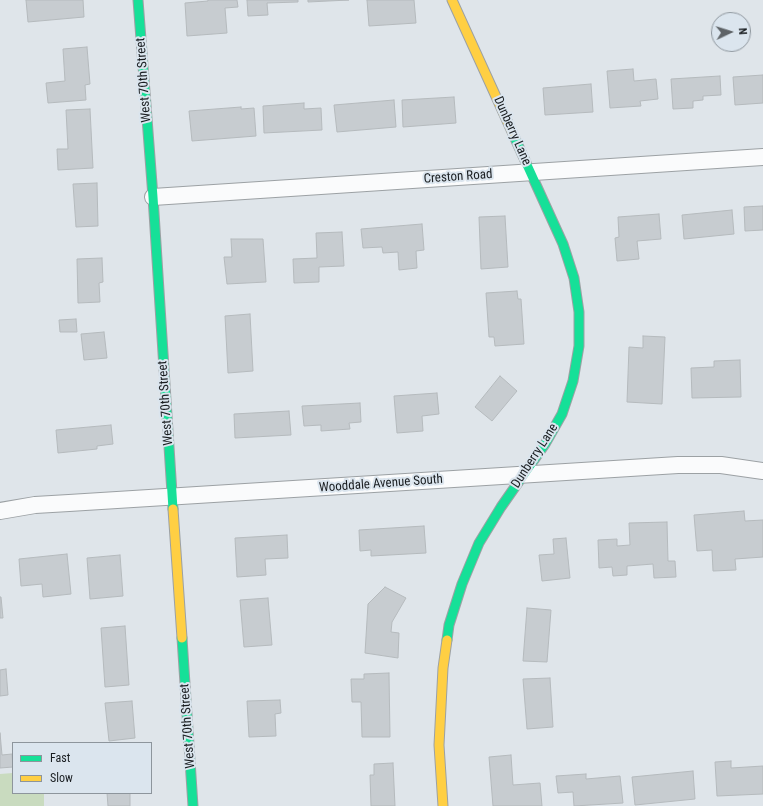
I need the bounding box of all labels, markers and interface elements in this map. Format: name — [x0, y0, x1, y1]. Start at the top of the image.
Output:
north arrow — [711, 12, 751, 52]
text: N — [736, 27, 749, 35]
street label: West 70th Street — [133, 37, 155, 123]
street label: Dunberry Lane — [490, 94, 534, 168]
street label: Creston Road — [423, 167, 493, 187]
street label: West 70th Street — [155, 360, 177, 446]
street label: Dunberry Lane — [508, 421, 562, 491]
street label: Wooddale Avenue South — [319, 472, 443, 496]
street label: West 70th Street — [177, 683, 199, 769]
legend — [12, 742, 152, 794]
text: Fast — [50, 751, 70, 765]
text: Slow — [50, 771, 73, 785]

